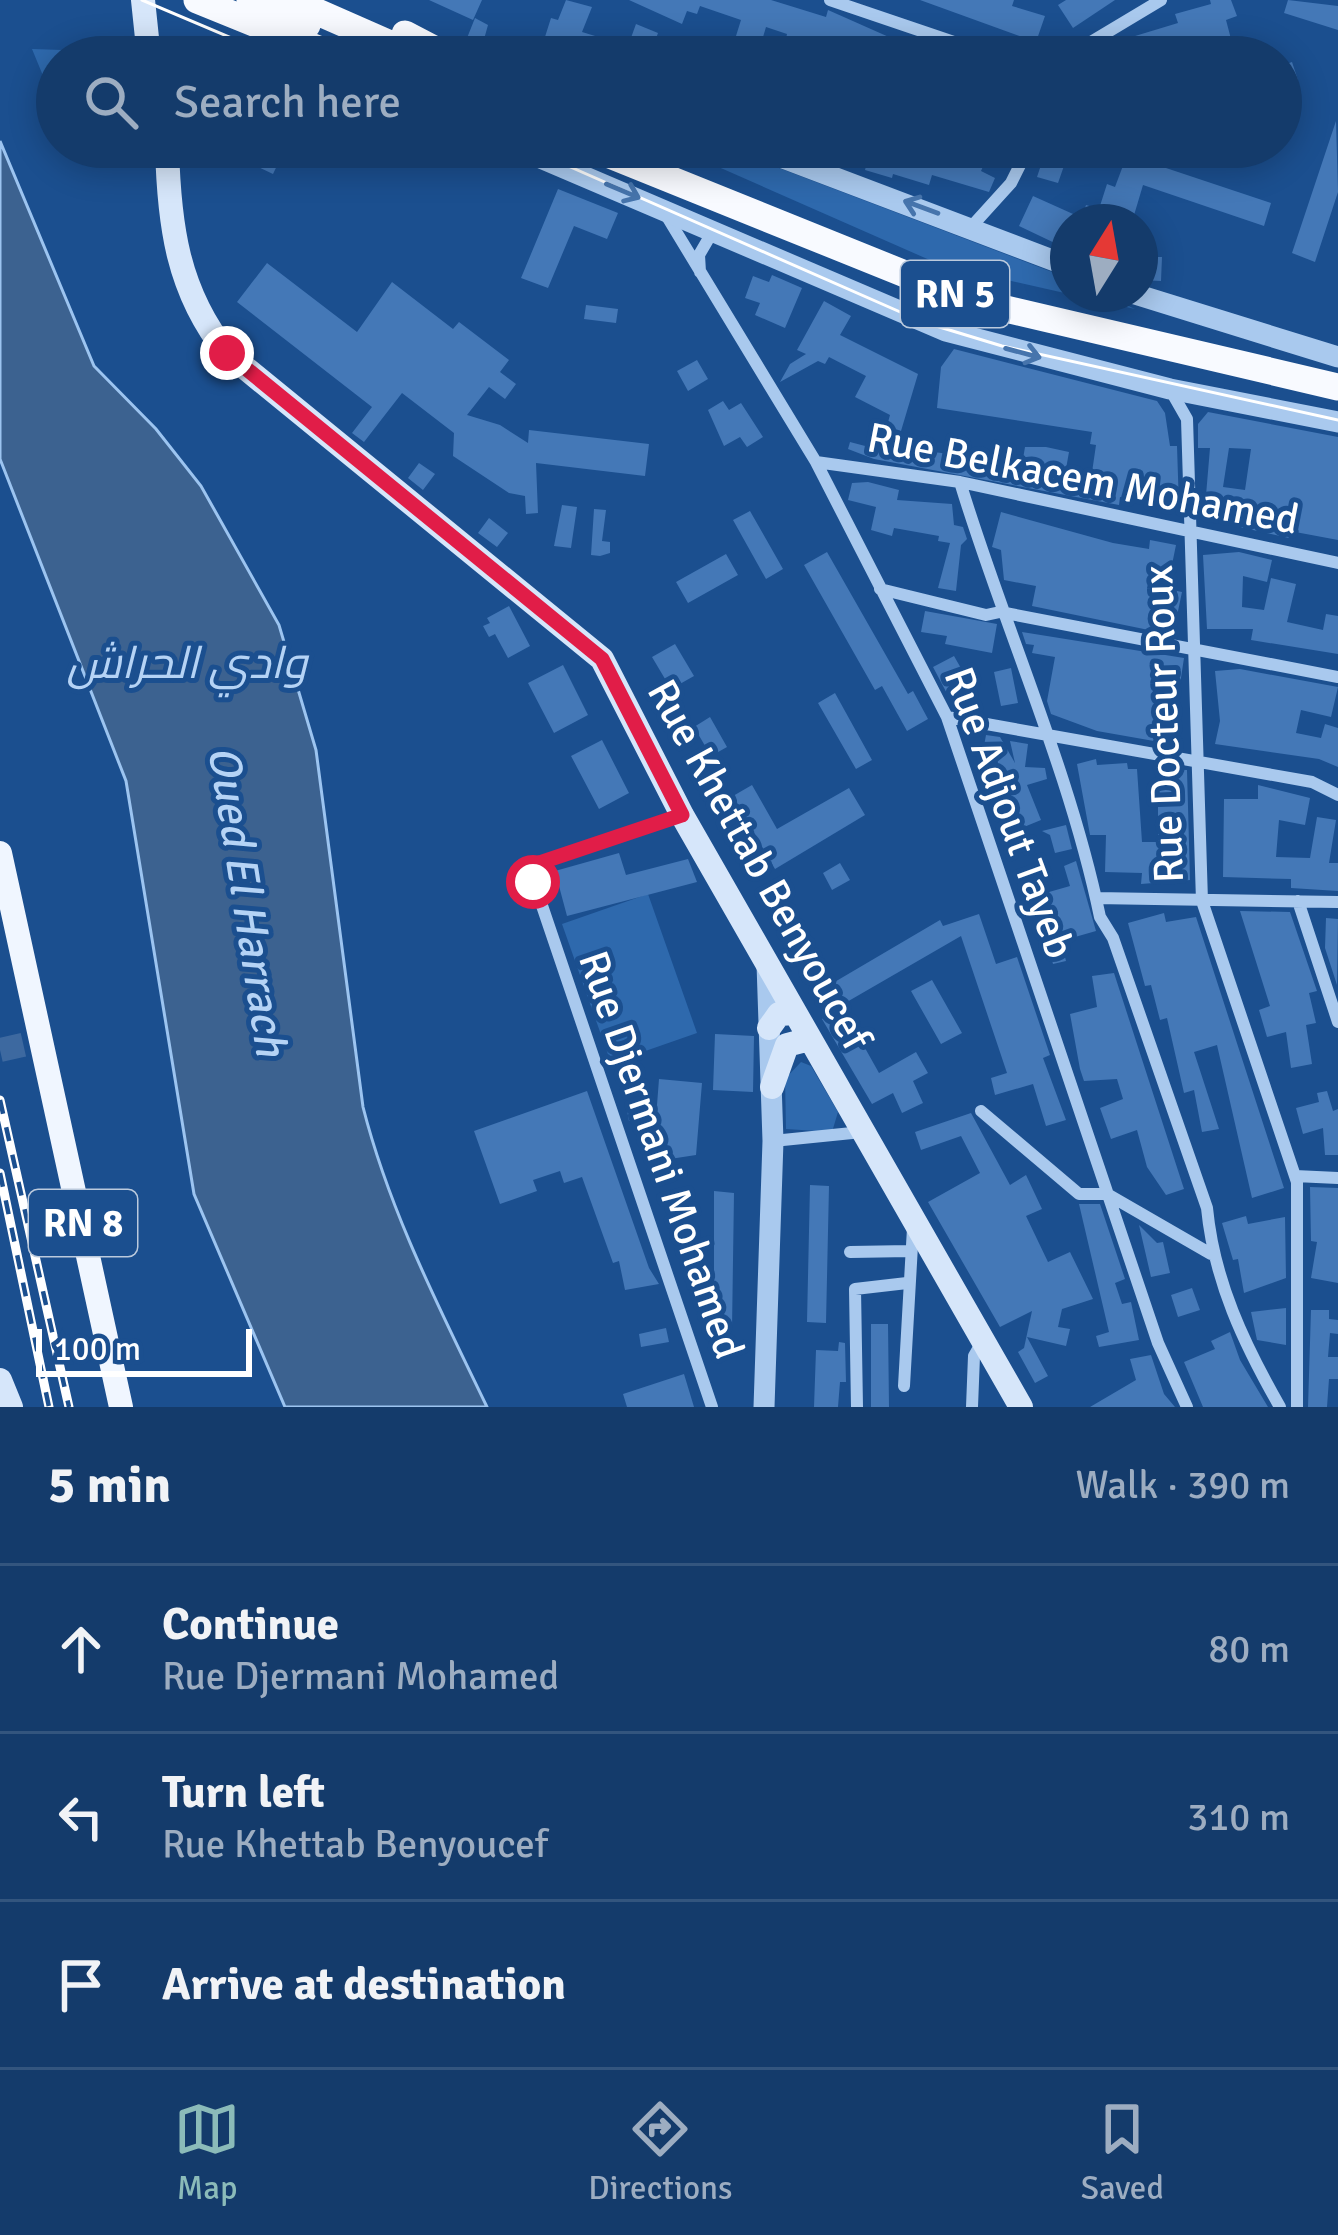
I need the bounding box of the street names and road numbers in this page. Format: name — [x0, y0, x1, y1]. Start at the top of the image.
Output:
road number: RN 5 — [901, 261, 1009, 327]
street label: Rue Belkacem Mohamed — [863, 412, 1303, 546]
street label: Rue Docteur Roux — [1133, 564, 1195, 884]
street label: Rue Adjout Tayeb — [933, 660, 1085, 966]
street label: Rue Khettab Benyoucef — [636, 671, 883, 1061]
street label: Rue Djermani Mohamed — [567, 944, 755, 1366]
road number: RN 8 — [29, 1190, 137, 1256]

